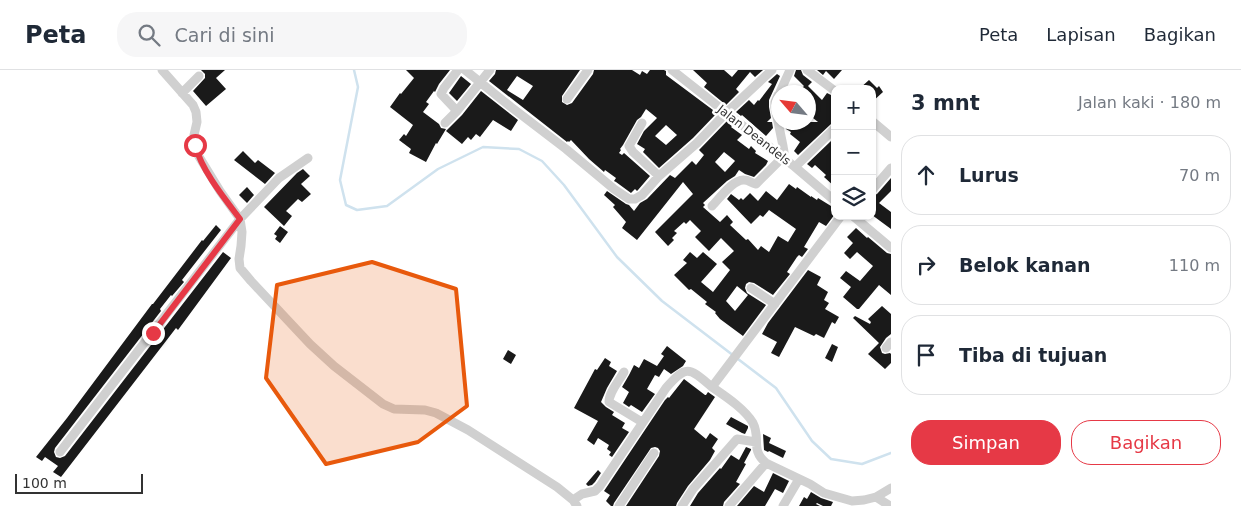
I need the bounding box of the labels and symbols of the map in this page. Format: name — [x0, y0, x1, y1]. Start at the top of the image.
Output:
north arrow — [771, 85, 816, 130]
street label: Jalan Deandels — [714, 101, 793, 168]
route start — [184, 134, 207, 157]
route end — [142, 322, 165, 345]
scale bar — [15, 471, 142, 494]

